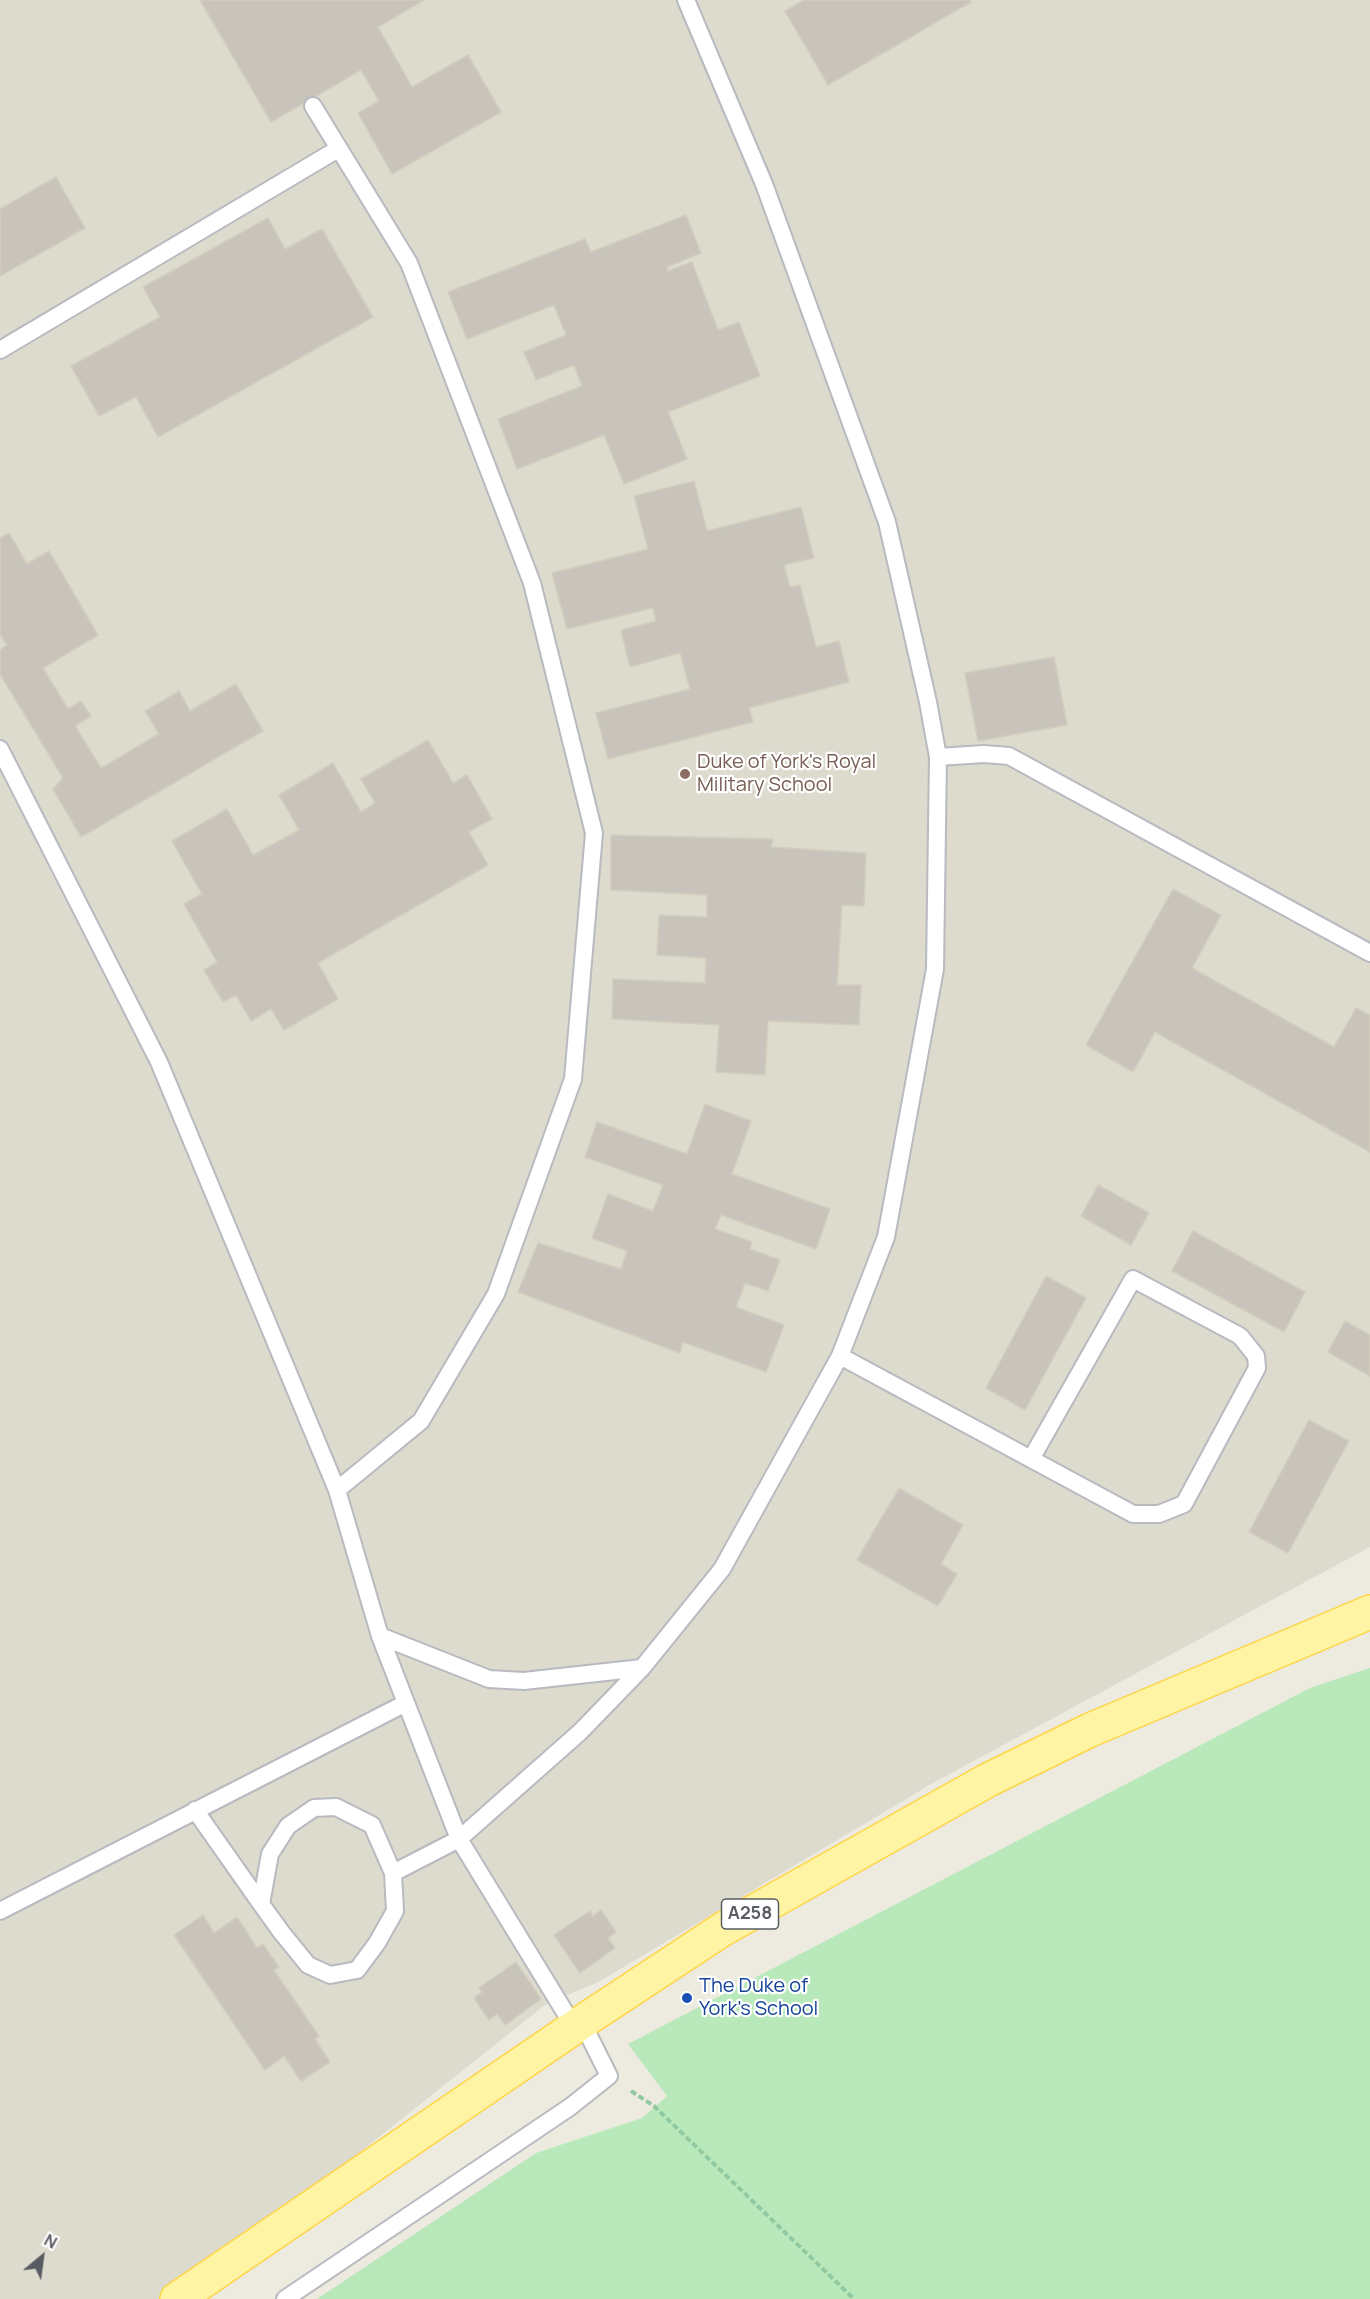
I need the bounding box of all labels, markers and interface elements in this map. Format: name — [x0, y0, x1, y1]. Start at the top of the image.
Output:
place label: Duke of York's Royal Military School — [697, 750, 876, 797]
marker: Duke of York's Royal Military School — [678, 767, 692, 781]
road number: A258 — [722, 1899, 778, 1929]
place label: The Duke of York's School — [699, 1974, 818, 2021]
marker: The Duke of York's School — [680, 1991, 694, 2005]
north arrow — [12, 2227, 72, 2287]
text: N — [40, 2229, 61, 2254]

